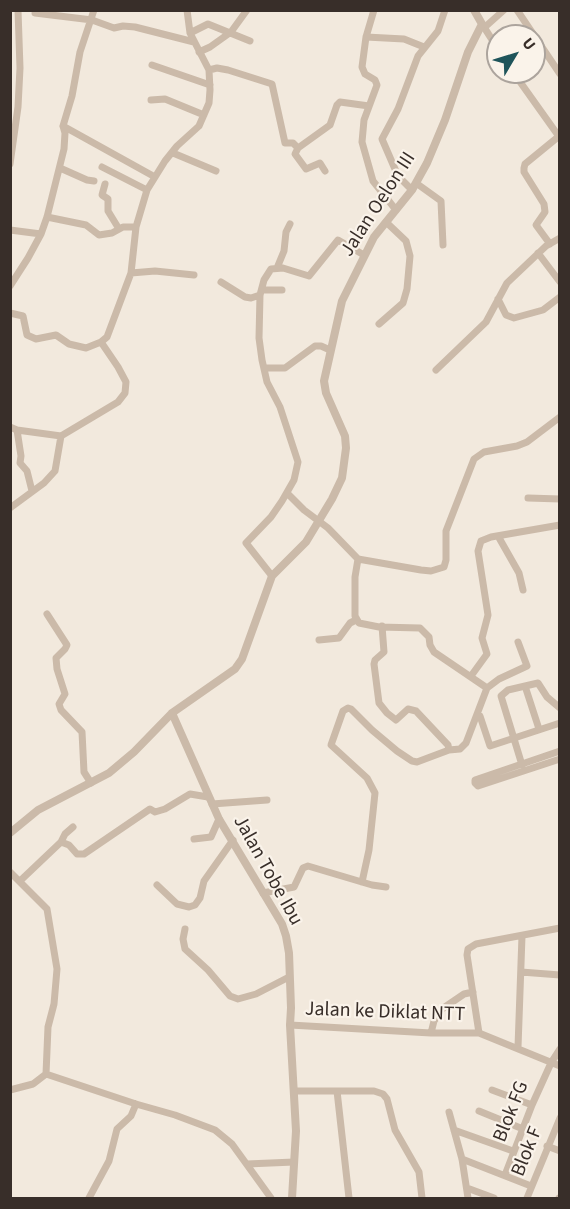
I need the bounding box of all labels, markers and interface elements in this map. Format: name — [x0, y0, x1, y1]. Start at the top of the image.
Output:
north arrow — [486, 24, 546, 84]
text: U — [517, 33, 541, 55]
street label: Jalan Oelon III — [336, 148, 422, 262]
street label: Jalan Tobe Ibu — [227, 812, 307, 930]
street label: Jalan ke Diklat NTT — [304, 998, 466, 1028]
street label: Blok FG — [489, 1078, 535, 1146]
street label: Blok F — [507, 1124, 549, 1180]

